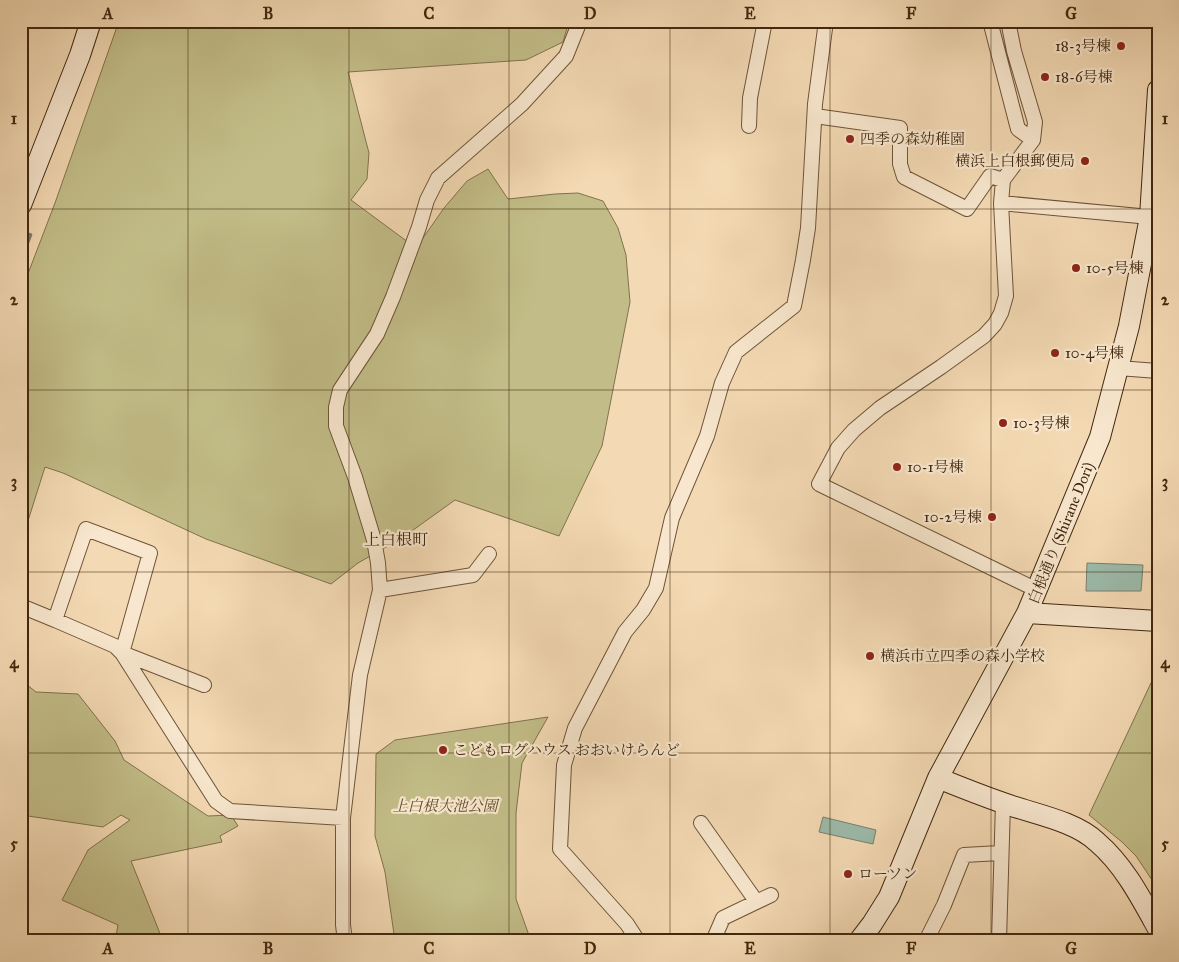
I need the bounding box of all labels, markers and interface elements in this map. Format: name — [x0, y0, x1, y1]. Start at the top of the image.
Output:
text: A — [102, 4, 114, 23]
text: B — [263, 4, 273, 23]
text: C — [424, 4, 435, 23]
text: D — [584, 4, 597, 23]
text: E — [744, 4, 756, 23]
text: F — [906, 4, 917, 23]
text: G — [1065, 4, 1077, 23]
place label: 18-3号棟 — [1055, 37, 1111, 55]
marker: 18-3号棟 — [1115, 40, 1127, 52]
place label: 18-6号棟 — [1055, 68, 1113, 86]
marker: 18-6号棟 — [1039, 71, 1051, 83]
text: 1 — [11, 109, 18, 128]
text: 1 — [1162, 109, 1169, 128]
place label: 四季の森幼稚園 — [860, 130, 965, 148]
marker: 四季の森幼稚園 — [844, 133, 856, 145]
place label: 横浜上白根郵便局 — [955, 152, 1075, 170]
marker: 横浜上白根郵便局 — [1079, 155, 1091, 167]
place label: 10-5号棟 — [1086, 259, 1144, 277]
marker: 10-5号棟 — [1070, 262, 1082, 274]
text: 2 — [10, 290, 19, 309]
text: 2 — [1161, 290, 1170, 309]
place label: 10-4号棟 — [1065, 344, 1124, 362]
marker: 10-4号棟 — [1049, 347, 1061, 359]
place label: 10-3号棟 — [1013, 414, 1070, 432]
marker: 10-3号棟 — [997, 417, 1009, 429]
place label: 10-1号棟 — [907, 458, 964, 476]
street label: 白根通り (Shirane Dori) — [1024, 459, 1099, 607]
marker: 10-1号棟 — [891, 461, 903, 473]
text: 3 — [11, 472, 17, 492]
text: 3 — [1162, 472, 1168, 492]
place label: 10-2号棟 — [924, 508, 982, 526]
marker: 10-2号棟 — [986, 511, 998, 523]
district label: 上白根町 — [364, 530, 428, 549]
place label: 横浜市立四季の森小学校 — [880, 647, 1045, 665]
marker: 横浜市立四季の森小学校 — [864, 650, 876, 662]
text: 4 — [10, 653, 20, 673]
text: 4 — [1161, 653, 1171, 673]
place label: こどもログハウス おおいけらんど — [453, 741, 680, 759]
marker: こどもログハウス おおいけらんど — [437, 744, 449, 756]
park label: 上白根大池公園 — [392, 797, 500, 815]
text: 5 — [10, 834, 18, 853]
text: 5 — [1161, 834, 1169, 853]
place label: ローソン — [858, 865, 917, 883]
marker: ローソン — [842, 868, 854, 880]
text: A — [102, 939, 114, 958]
text: B — [263, 939, 273, 958]
text: C — [424, 939, 435, 958]
text: D — [584, 939, 597, 958]
text: E — [744, 939, 756, 958]
text: F — [906, 939, 917, 958]
text: G — [1065, 939, 1077, 958]

